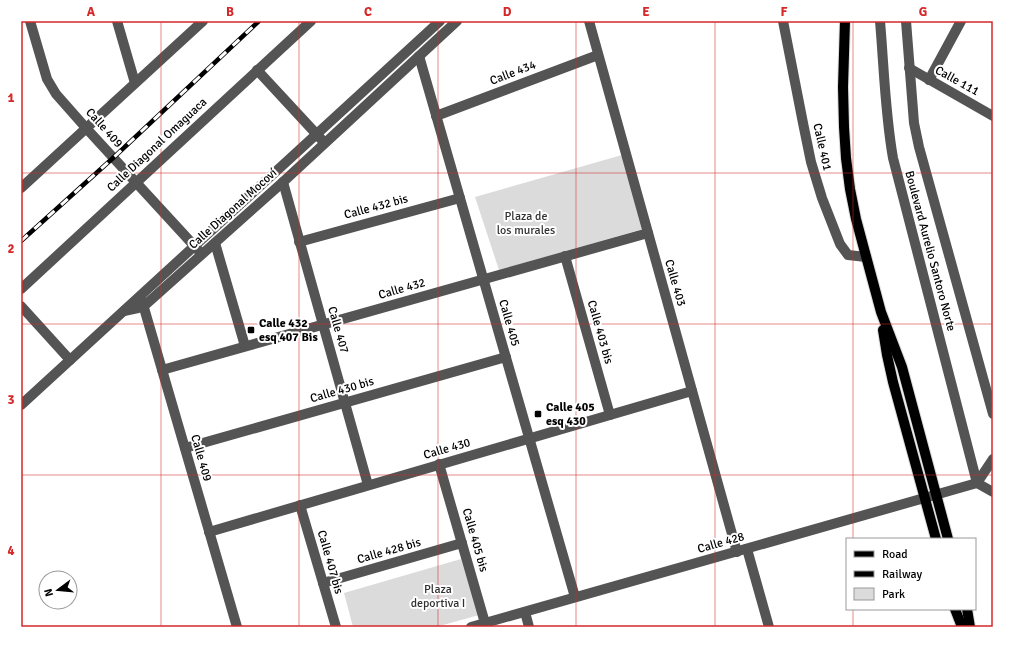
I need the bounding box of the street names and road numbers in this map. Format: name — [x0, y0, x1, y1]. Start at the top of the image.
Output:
street label: Calle 434 — [488, 57, 539, 89]
street label: Calle 111 — [932, 63, 982, 99]
street label: Calle Diagonal Omaguaca — [104, 95, 210, 195]
street label: Calle 409 — [82, 105, 126, 151]
street label: Calle 401 — [809, 122, 835, 172]
street label: Calle Diagonal Mocoví — [186, 165, 281, 253]
street label: Boulevard Aurelio Santoro Norte — [901, 169, 959, 333]
street label: Calle 432 bis — [342, 191, 410, 223]
street label: Calle 403 — [661, 258, 689, 308]
street label: Calle 432 — [377, 275, 427, 303]
street label: Calle 405 — [495, 298, 523, 348]
street label: Calle 403 bis — [584, 298, 616, 366]
street label: Calle 407 — [324, 305, 352, 355]
street label: Calle 430 bis — [308, 374, 376, 406]
street label: Calle 409 — [187, 433, 215, 483]
street label: Calle 430 — [422, 435, 472, 463]
street label: Calle 405 bis — [459, 506, 491, 574]
street label: Calle 407 bis — [314, 528, 346, 596]
street label: Calle 428 — [696, 529, 746, 557]
street label: Calle 428 bis — [355, 535, 423, 567]

